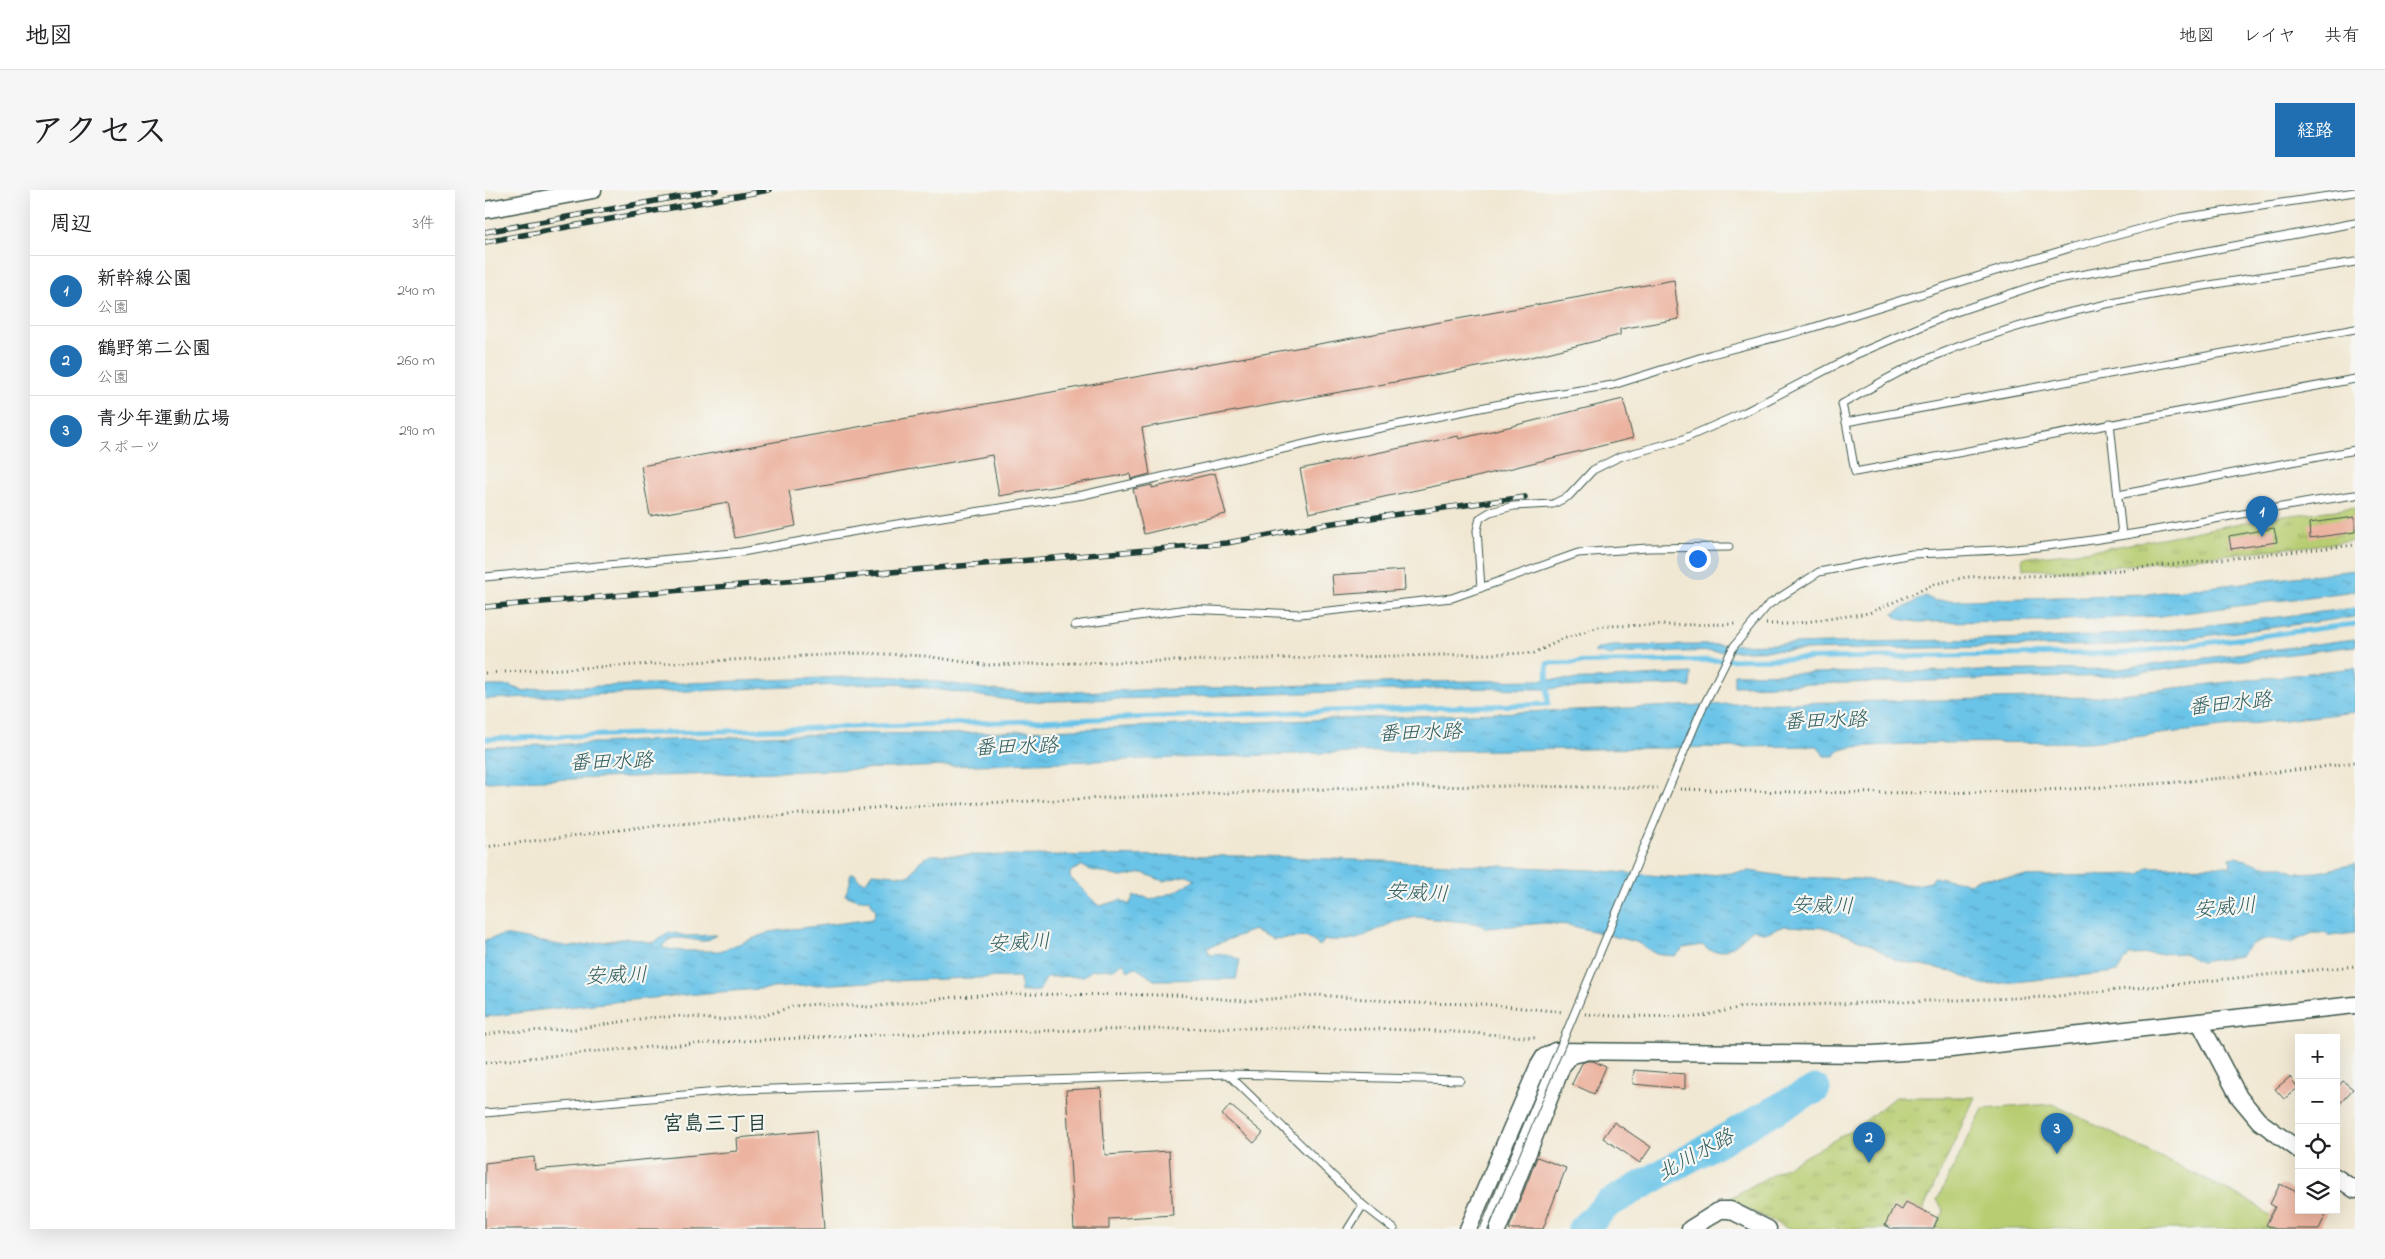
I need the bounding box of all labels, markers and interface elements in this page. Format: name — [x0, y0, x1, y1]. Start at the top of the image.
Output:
text: 地図 — [25, 20, 73, 55]
text: 地図 — [2179, 24, 2215, 50]
text: レイヤ — [2243, 24, 2296, 50]
text: 共有 — [2324, 24, 2360, 50]
button: 経路 — [2275, 103, 2355, 157]
text: アクセス — [30, 108, 168, 159]
text: 周辺 — [50, 210, 92, 240]
text: 3件 — [412, 212, 435, 236]
text: 新幹線公園 — [97, 266, 192, 293]
text: 1 — [63, 279, 69, 303]
text: 240 m — [397, 279, 435, 303]
text: 公園 — [97, 296, 129, 320]
text: 鶴野第二公園 — [97, 336, 211, 363]
text: 2 — [62, 349, 70, 373]
text: 260 m — [397, 349, 435, 373]
text: 公園 — [97, 366, 129, 390]
text: 青少年運動広場 — [97, 406, 230, 433]
text: 3 — [63, 419, 69, 443]
text: 290 m — [399, 419, 435, 443]
text: スポーツ — [97, 436, 161, 460]
pin: 1 — [2246, 496, 2278, 537]
your location — [1685, 546, 1711, 572]
water label: 番田水路 — [2187, 686, 2274, 724]
water label: 番田水路 — [1783, 706, 1868, 738]
water label: 番田水路 — [1378, 718, 1463, 750]
water label: 番田水路 — [974, 732, 1059, 764]
water label: 番田水路 — [569, 747, 654, 779]
water label: 安威川 — [1385, 877, 1449, 911]
water label: 安威川 — [1790, 891, 1854, 923]
water label: 安威川 — [2192, 891, 2258, 927]
water label: 安威川 — [987, 927, 1051, 961]
water label: 安威川 — [584, 961, 648, 993]
map controls — [2295, 1034, 2340, 1214]
button: + — [2295, 1034, 2340, 1079]
button: − — [2295, 1079, 2340, 1124]
district label: 宮島三丁目 — [663, 1110, 768, 1140]
pin: 3 — [2041, 1113, 2073, 1154]
water label: 北川水路 — [1652, 1122, 1741, 1189]
pin: 2 — [1853, 1122, 1885, 1163]
button: locate — [2295, 1124, 2340, 1169]
button: layers — [2295, 1169, 2340, 1214]

